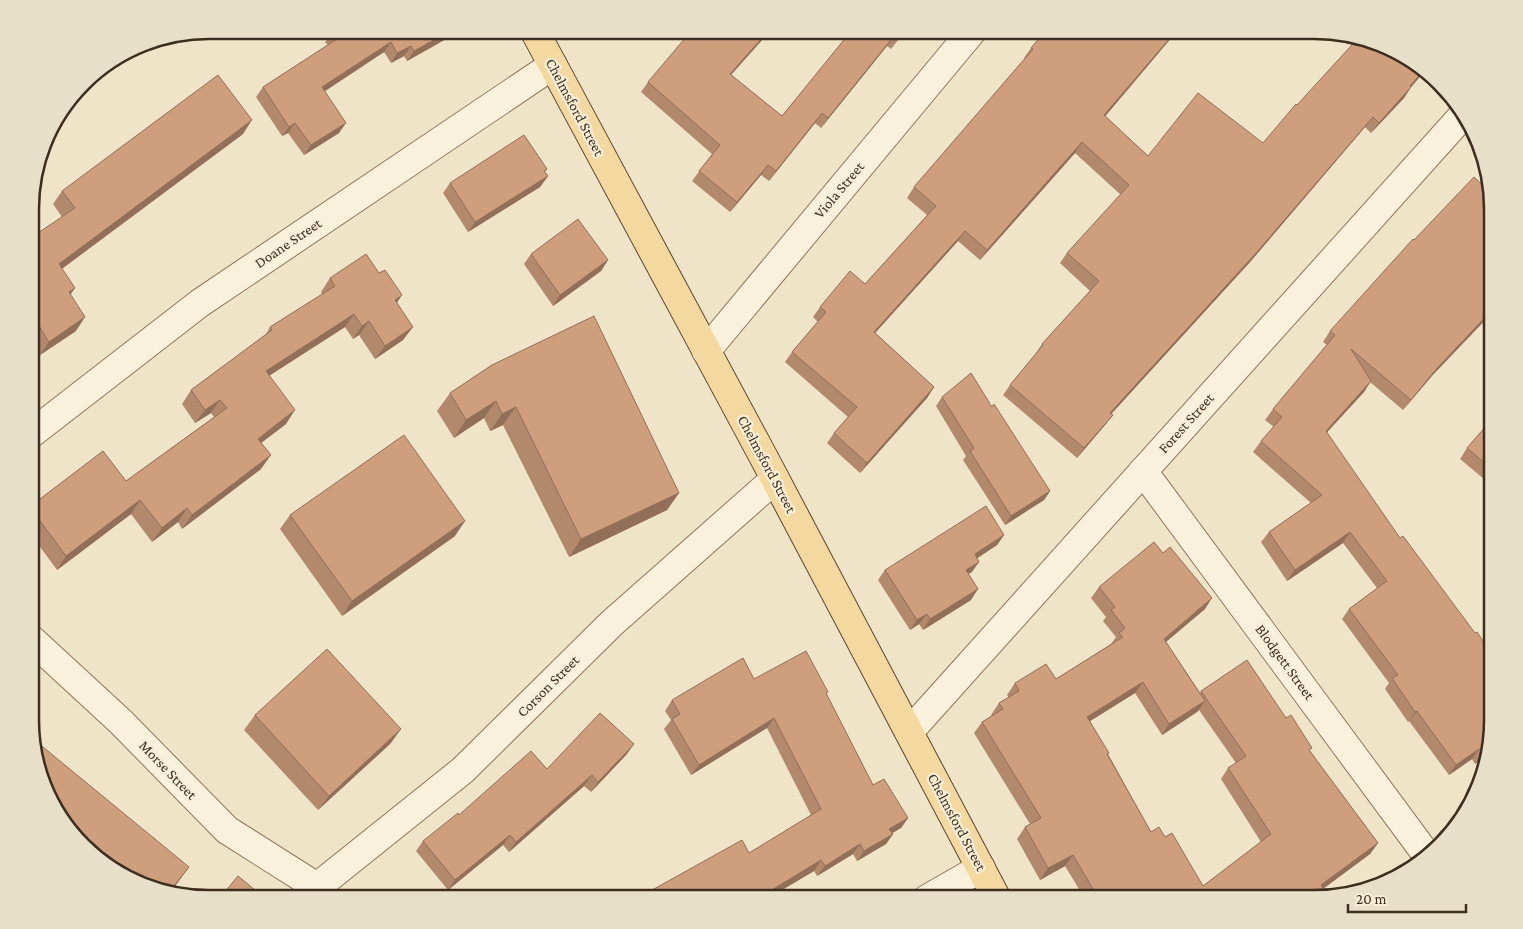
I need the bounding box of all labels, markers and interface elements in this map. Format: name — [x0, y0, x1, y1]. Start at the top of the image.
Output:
street label: Chelmsford Street — [543, 56, 608, 159]
street label: Viola Street — [811, 158, 868, 221]
street label: Doane Street — [252, 214, 325, 271]
street label: Forest Street — [1155, 389, 1218, 456]
street label: Chelmsford Street — [735, 413, 800, 516]
street label: Blodgett Street — [1252, 621, 1318, 704]
street label: Corson Street — [514, 651, 583, 720]
street label: Morse Street — [136, 737, 201, 803]
street label: Chelmsford Street — [925, 771, 990, 874]
scale bar — [1348, 882, 1466, 914]
text: 20 m — [1356, 891, 1387, 907]

